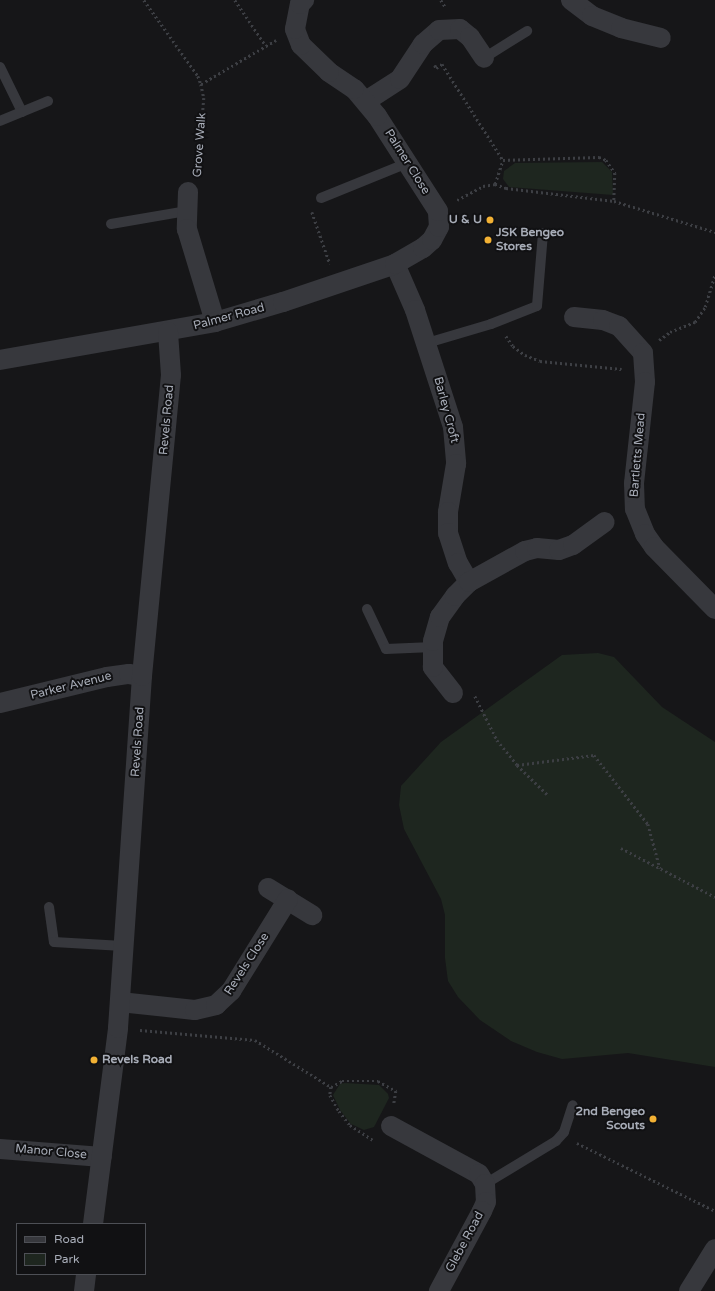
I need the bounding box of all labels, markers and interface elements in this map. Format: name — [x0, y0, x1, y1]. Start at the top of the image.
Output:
street label: Grove Walk — [191, 112, 209, 178]
street label: Palmer Close — [381, 127, 433, 197]
place label: U & U — [449, 213, 482, 227]
marker: U & U — [485, 215, 495, 225]
place label: JSK Bengeo Stores — [496, 226, 564, 254]
marker: JSK Bengeo Stores — [483, 235, 493, 245]
street label: Palmer Road — [192, 301, 266, 333]
street label: Barley Croft — [430, 375, 462, 445]
street label: Revels Road — [157, 384, 177, 456]
street label: Bartletts Mead — [627, 412, 649, 498]
street label: Parker Avenue — [29, 669, 113, 703]
street label: Revels Road — [128, 706, 148, 778]
street label: Revels Close — [222, 930, 272, 998]
place label: Revels Road — [102, 1053, 172, 1067]
marker: Revels Road — [89, 1055, 99, 1065]
place label: 2nd Bengeo Scouts — [575, 1105, 645, 1133]
marker: 2nd Bengeo Scouts — [648, 1114, 658, 1124]
street label: Manor Close — [15, 1142, 87, 1162]
street label: Glebe Road — [443, 1209, 487, 1275]
legend — [16, 1223, 146, 1275]
text: Road — [54, 1232, 84, 1246]
text: Park — [54, 1252, 80, 1266]

